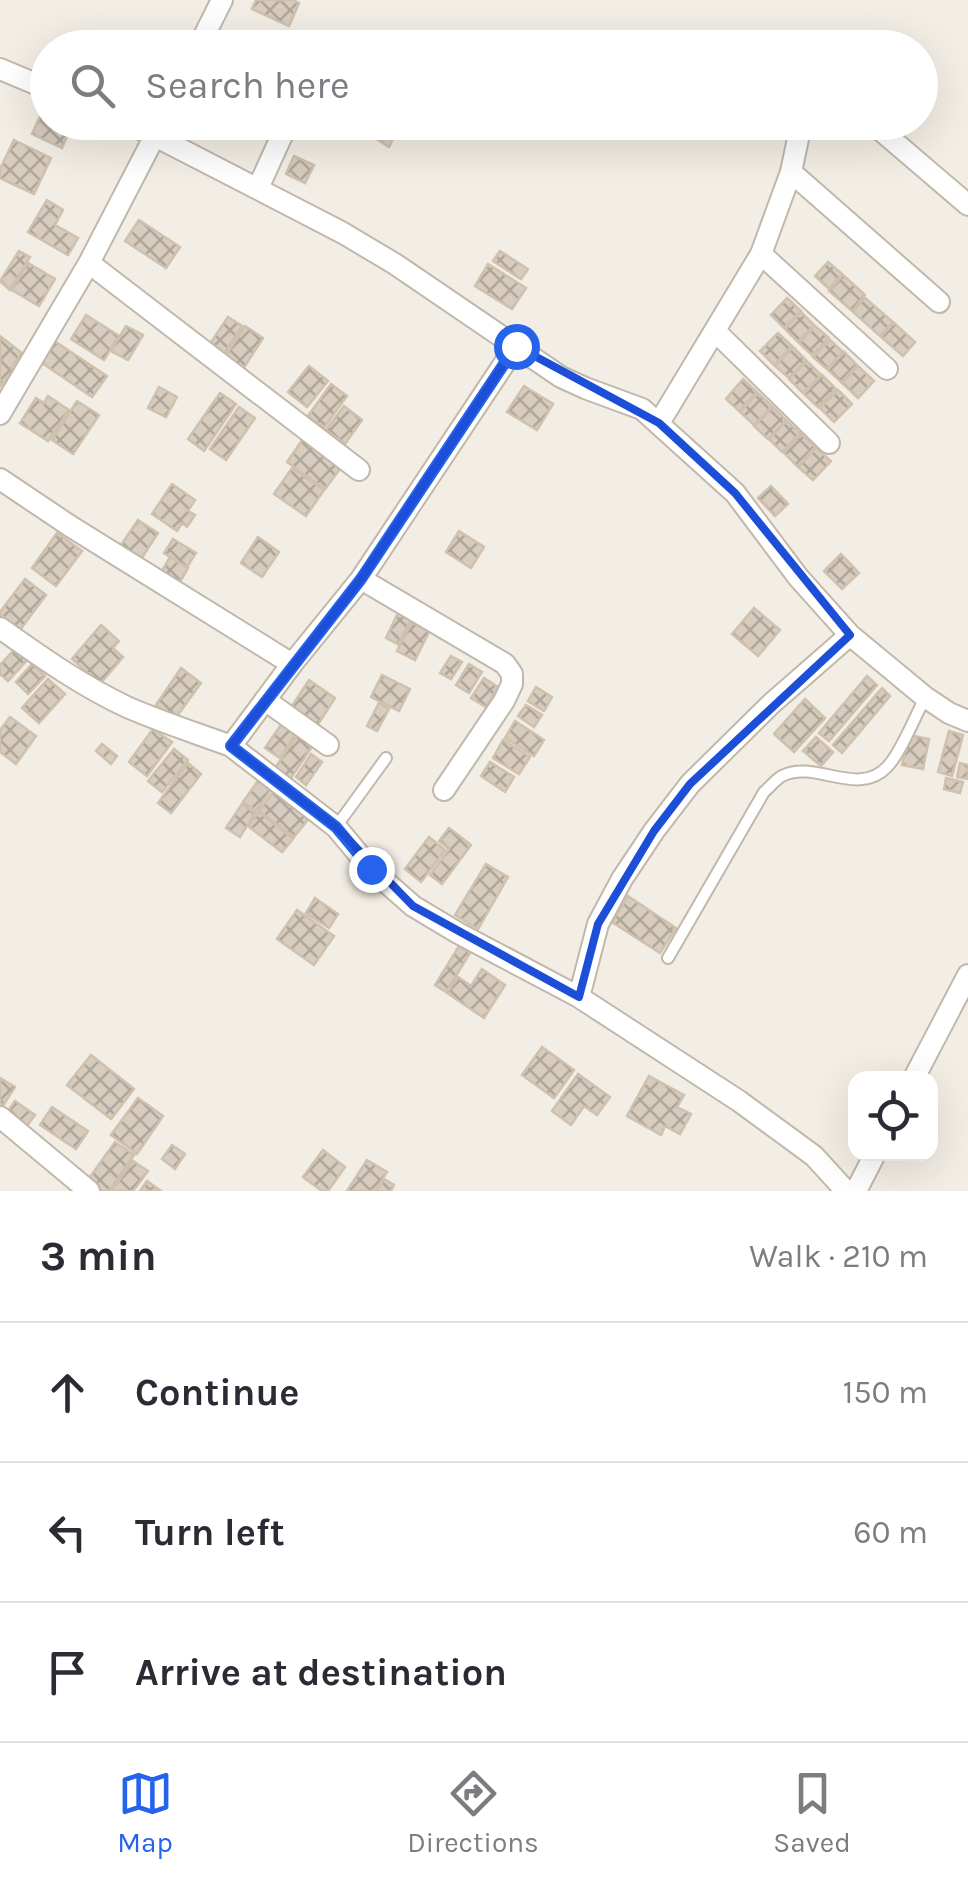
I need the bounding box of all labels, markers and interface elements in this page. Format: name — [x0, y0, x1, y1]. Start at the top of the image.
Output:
search box — [30, 30, 938, 140]
icon: search — [65, 58, 120, 113]
text: Search here — [145, 63, 349, 108]
route start — [494, 324, 540, 370]
route end — [349, 847, 395, 893]
map controls — [848, 1071, 938, 1161]
button: locate — [848, 1071, 938, 1161]
text: 3 min — [40, 1231, 157, 1281]
text: Walk · 210 m — [749, 1238, 928, 1275]
icon: ahead — [40, 1365, 95, 1420]
text: Continue — [135, 1370, 299, 1415]
text: 150 m — [843, 1374, 928, 1411]
icon: left — [40, 1505, 95, 1560]
text: Turn left — [135, 1510, 285, 1555]
text: 60 m — [853, 1514, 928, 1551]
icon: arrive — [40, 1645, 95, 1700]
text: Arrive at destination — [135, 1650, 507, 1695]
tab: Map — [117, 1766, 173, 1859]
tab: Directions — [407, 1766, 539, 1859]
tab: Saved — [773, 1766, 851, 1859]

